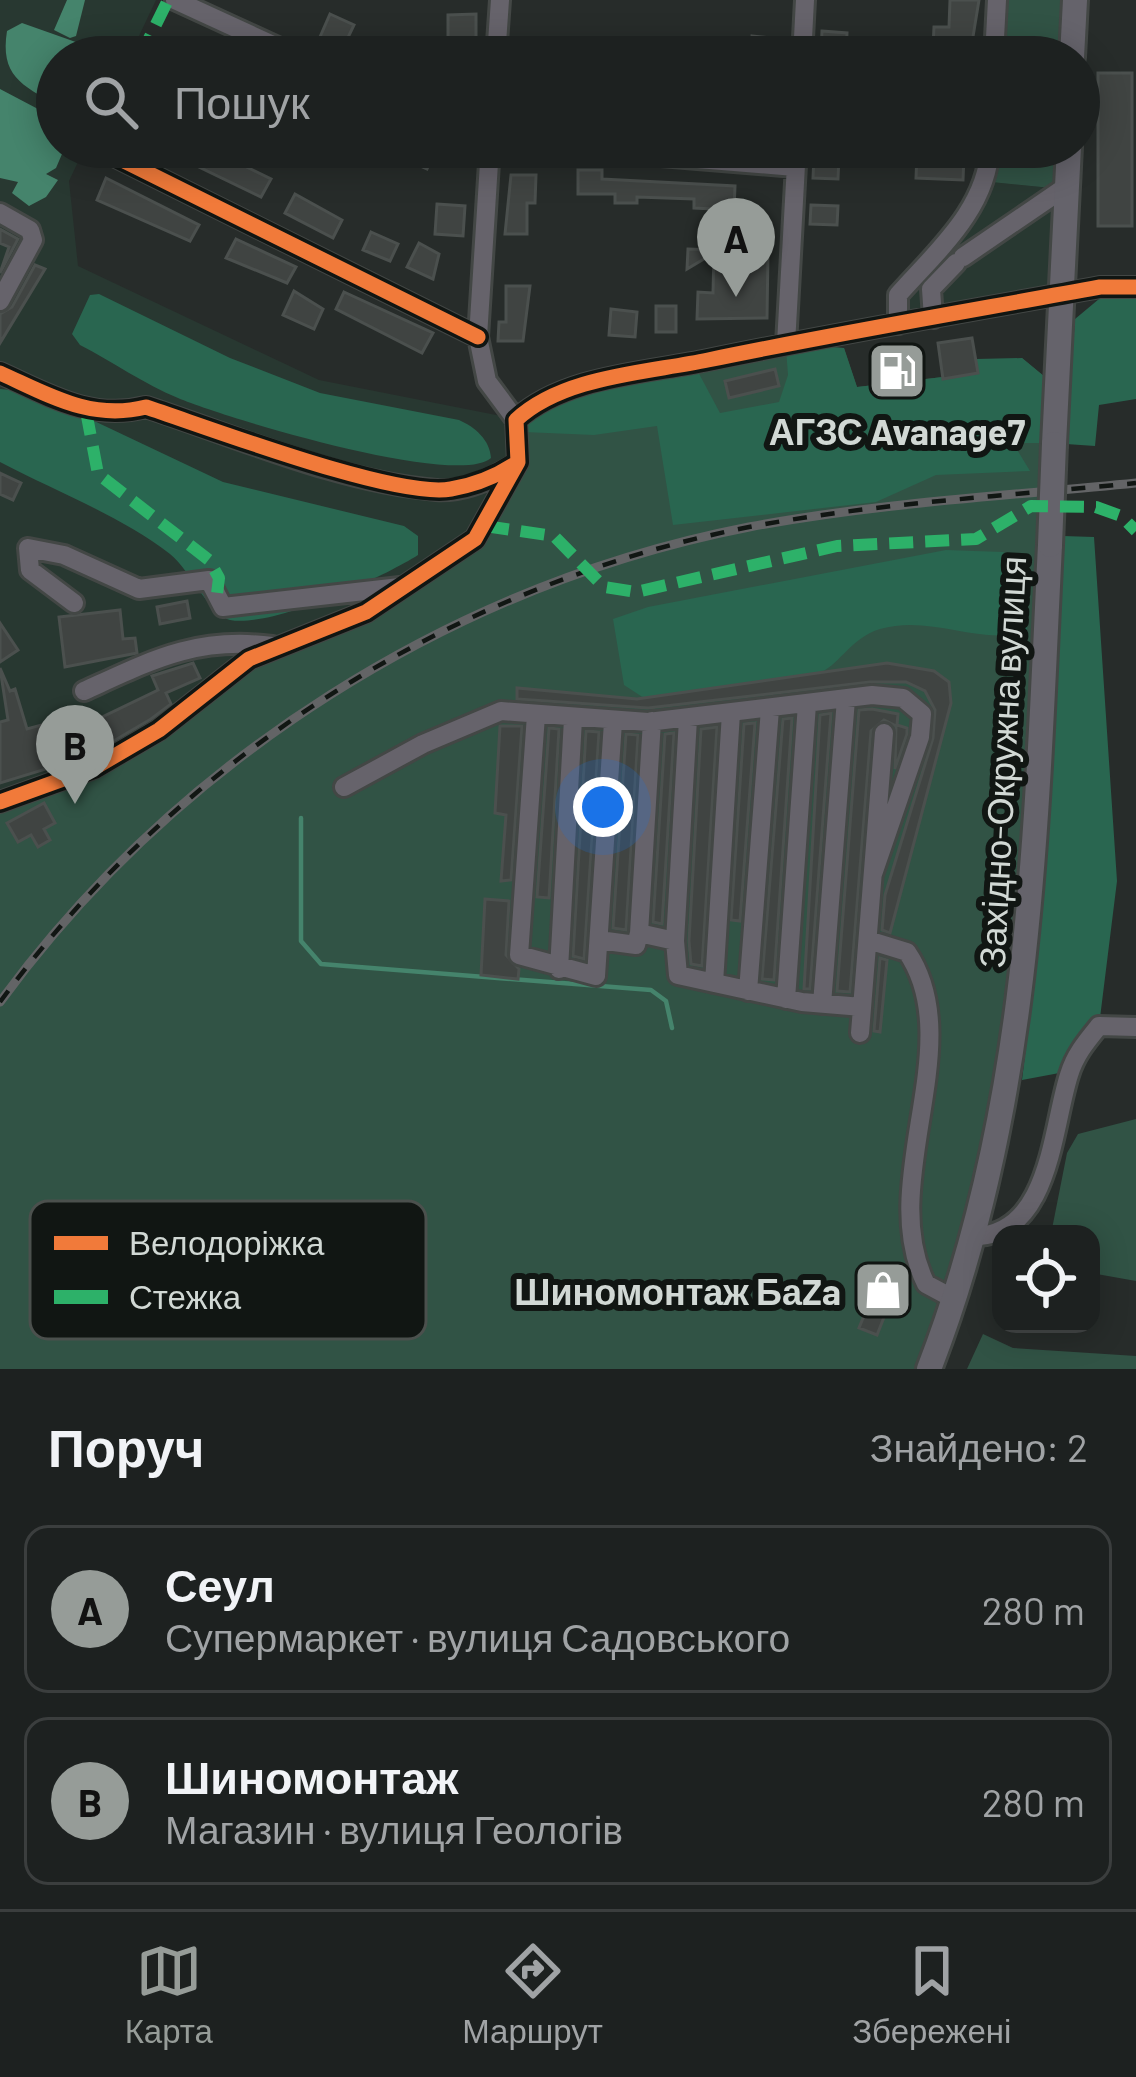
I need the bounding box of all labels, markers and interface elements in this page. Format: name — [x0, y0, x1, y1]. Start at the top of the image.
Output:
search box — [36, 36, 1100, 168]
icon: search — [78, 69, 144, 135]
text: Пошук — [174, 74, 310, 128]
pin: A — [697, 198, 775, 297]
fuel station icon: АГЗС Avanage7 — [866, 340, 928, 402]
place label: АГЗС Avanage7 — [769, 409, 1025, 452]
street label: Західно-Окружна вулиця — [969, 555, 1034, 969]
pin: B — [36, 705, 114, 804]
your location — [573, 777, 633, 837]
legend — [30, 1201, 426, 1339]
text: Велодоріжка — [129, 1222, 325, 1262]
map controls — [992, 1225, 1100, 1333]
button: locate — [992, 1225, 1100, 1333]
shop icon: Шиномонтаж БаZa — [852, 1259, 914, 1321]
place label: Шиномонтаж БаZa — [514, 1269, 841, 1312]
text: Стежка — [129, 1276, 242, 1316]
text: Поруч — [48, 1416, 204, 1477]
text: Знайдено: 2 — [870, 1423, 1088, 1470]
text: Сеул — [165, 1557, 275, 1611]
text: A — [77, 1586, 103, 1633]
text: 280 m — [982, 1586, 1085, 1633]
text: Супермаркет · вулиця Садовського — [165, 1613, 790, 1660]
text: Шиномонтаж — [165, 1749, 458, 1803]
text: B — [78, 1778, 102, 1825]
text: 280 m — [982, 1778, 1085, 1825]
text: Магазин · вулиця Геологів — [165, 1805, 623, 1852]
tab: Карта — [125, 1938, 213, 2051]
tab: Маршрут — [462, 1938, 603, 2051]
tab: Збережені — [852, 1938, 1011, 2051]

